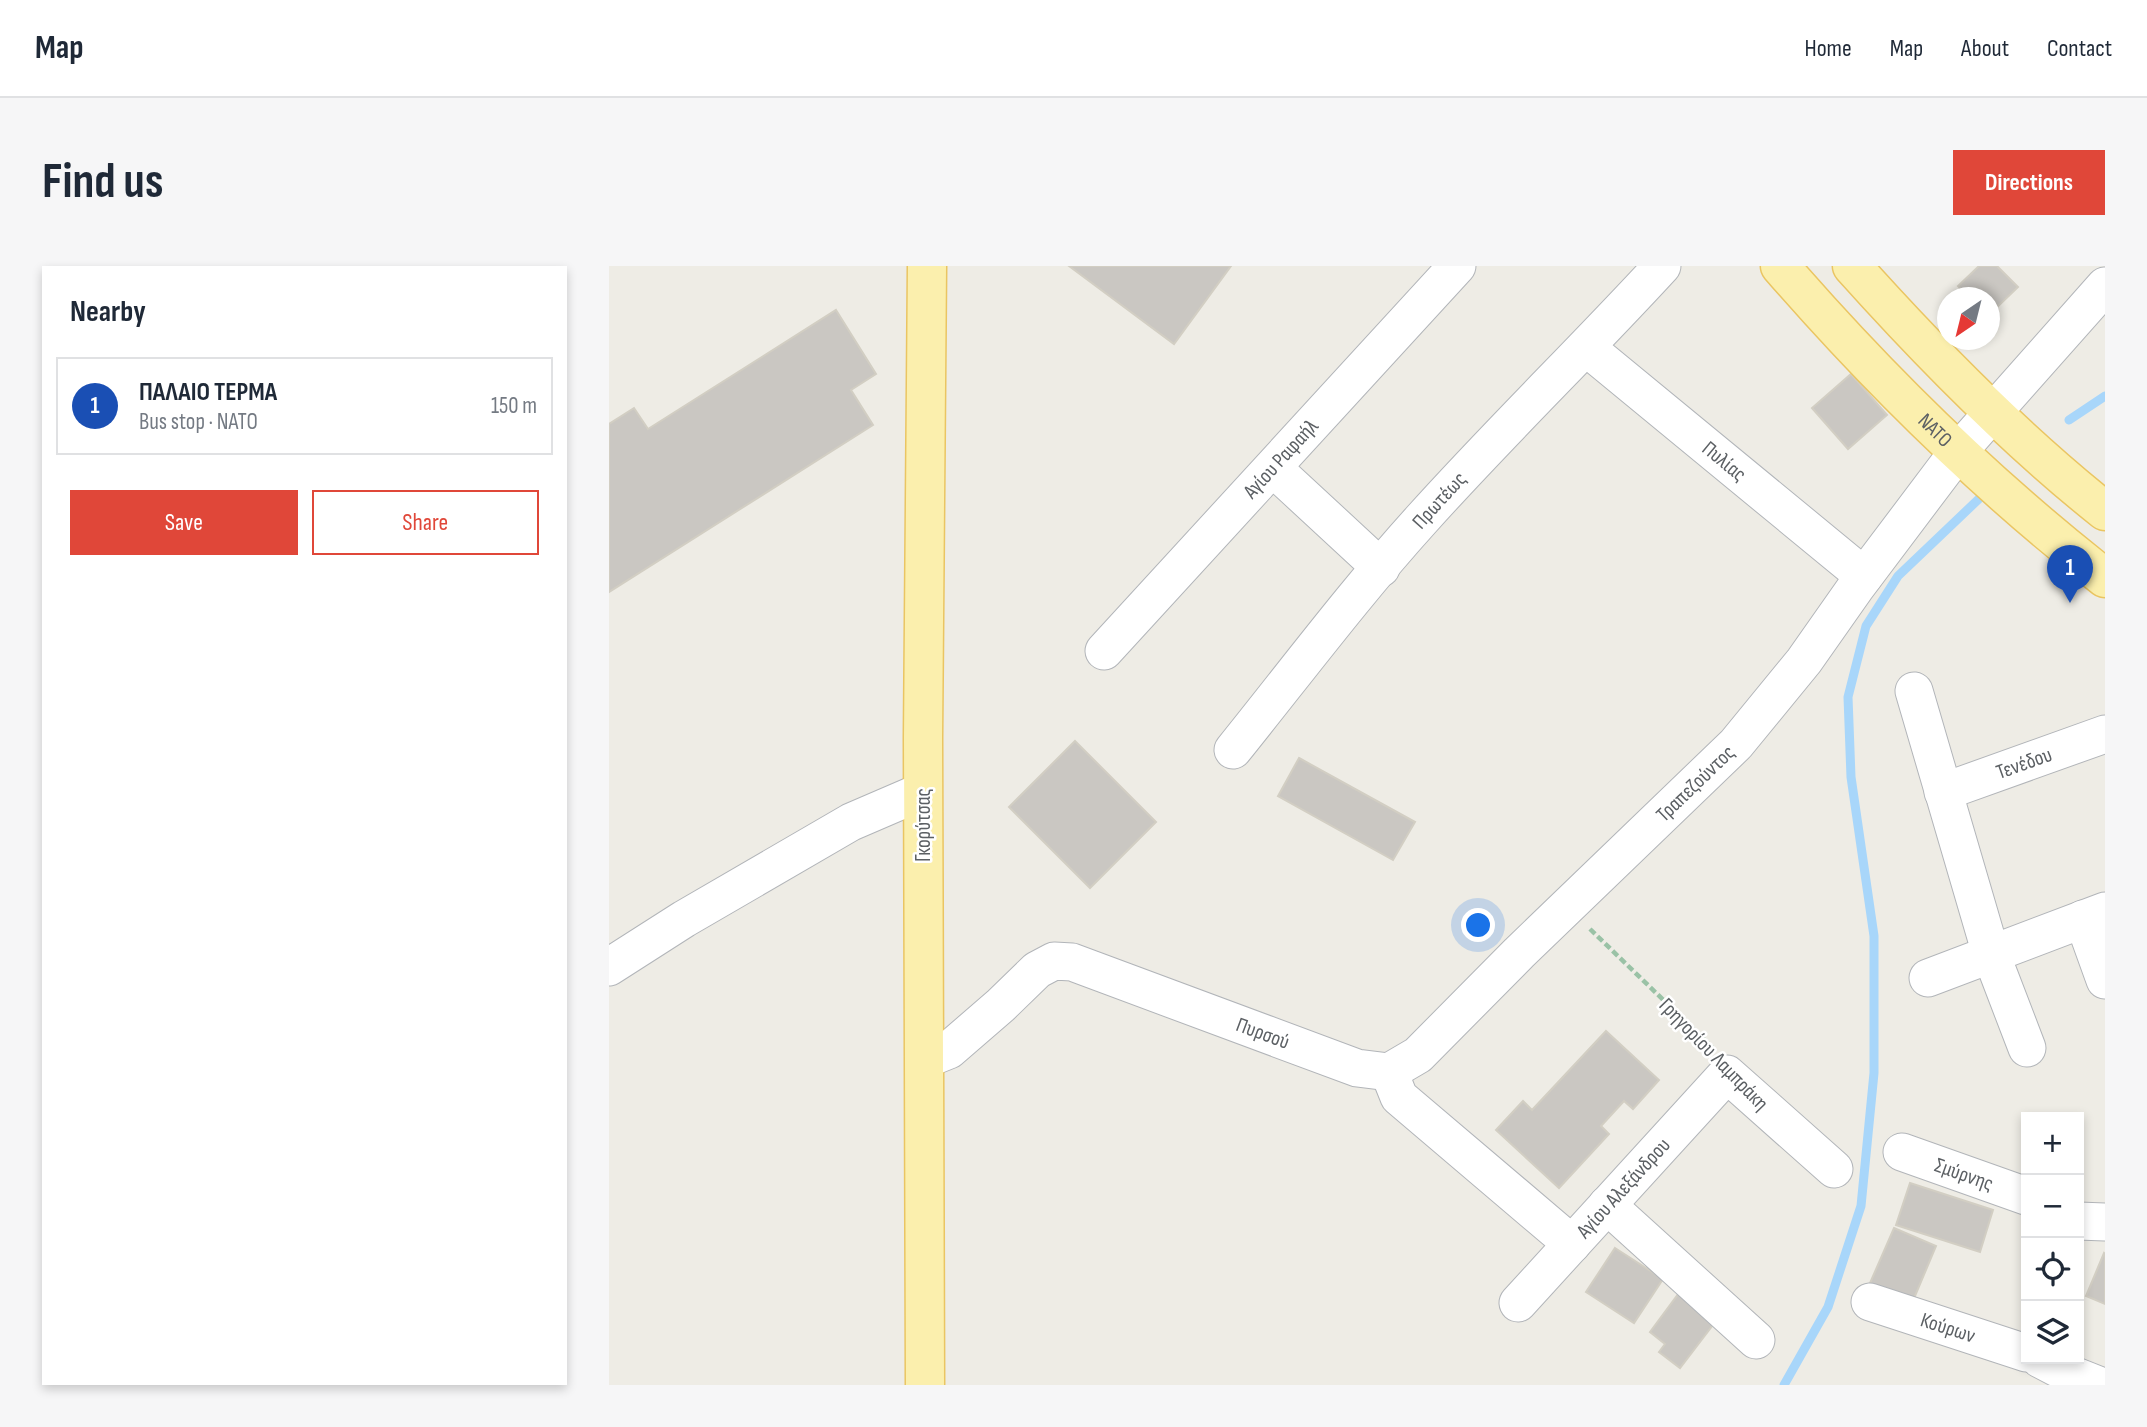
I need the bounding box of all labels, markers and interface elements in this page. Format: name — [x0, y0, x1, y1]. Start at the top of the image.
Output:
text: Map — [35, 28, 84, 68]
text: Home — [1804, 34, 1852, 63]
text: Map — [1890, 34, 1923, 63]
text: About — [1961, 34, 2009, 63]
text: Contact — [2047, 34, 2112, 63]
button: Directions — [1953, 150, 2105, 215]
text: Find us — [42, 153, 164, 212]
north arrow — [1937, 287, 2000, 350]
text: Nearby — [70, 294, 146, 330]
text: ΠΑΛΑΙΟ ΤΕΡΜΑ — [139, 377, 277, 408]
text: 1 — [90, 392, 100, 420]
text: 150 m — [491, 392, 537, 420]
text: Bus stop · ΝΑΤΟ — [139, 408, 258, 436]
street label: ΝΑΤΟ — [1913, 409, 1957, 452]
street label: Αγίου Ραφαήλ — [1237, 413, 1324, 505]
street label: Πυλίας — [1697, 436, 1751, 487]
street label: Πρωτέως — [1407, 467, 1472, 534]
button: Save — [70, 490, 298, 555]
button: Share — [312, 490, 539, 555]
pin: 1 — [2047, 545, 2093, 603]
street label: Τραπεζούντος — [1651, 740, 1740, 827]
street label: Τενέδου — [1993, 742, 2055, 785]
street label: Γκορύτσας — [911, 788, 936, 862]
your location — [1461, 908, 1495, 942]
street label: Γρηγορίου Λαμπράκη — [1654, 993, 1774, 1116]
street label: Πυρσού — [1233, 1012, 1293, 1055]
map controls — [2021, 1112, 2084, 1364]
button: + — [2021, 1112, 2084, 1175]
street label: Αγίου Αλεξάνδρου — [1571, 1133, 1676, 1244]
street label: Σμύρνης — [1931, 1153, 1997, 1196]
button: − — [2021, 1175, 2084, 1238]
button: locate — [2021, 1238, 2084, 1301]
button: layers — [2021, 1301, 2084, 1364]
street label: Κούρων — [1917, 1307, 1978, 1349]

